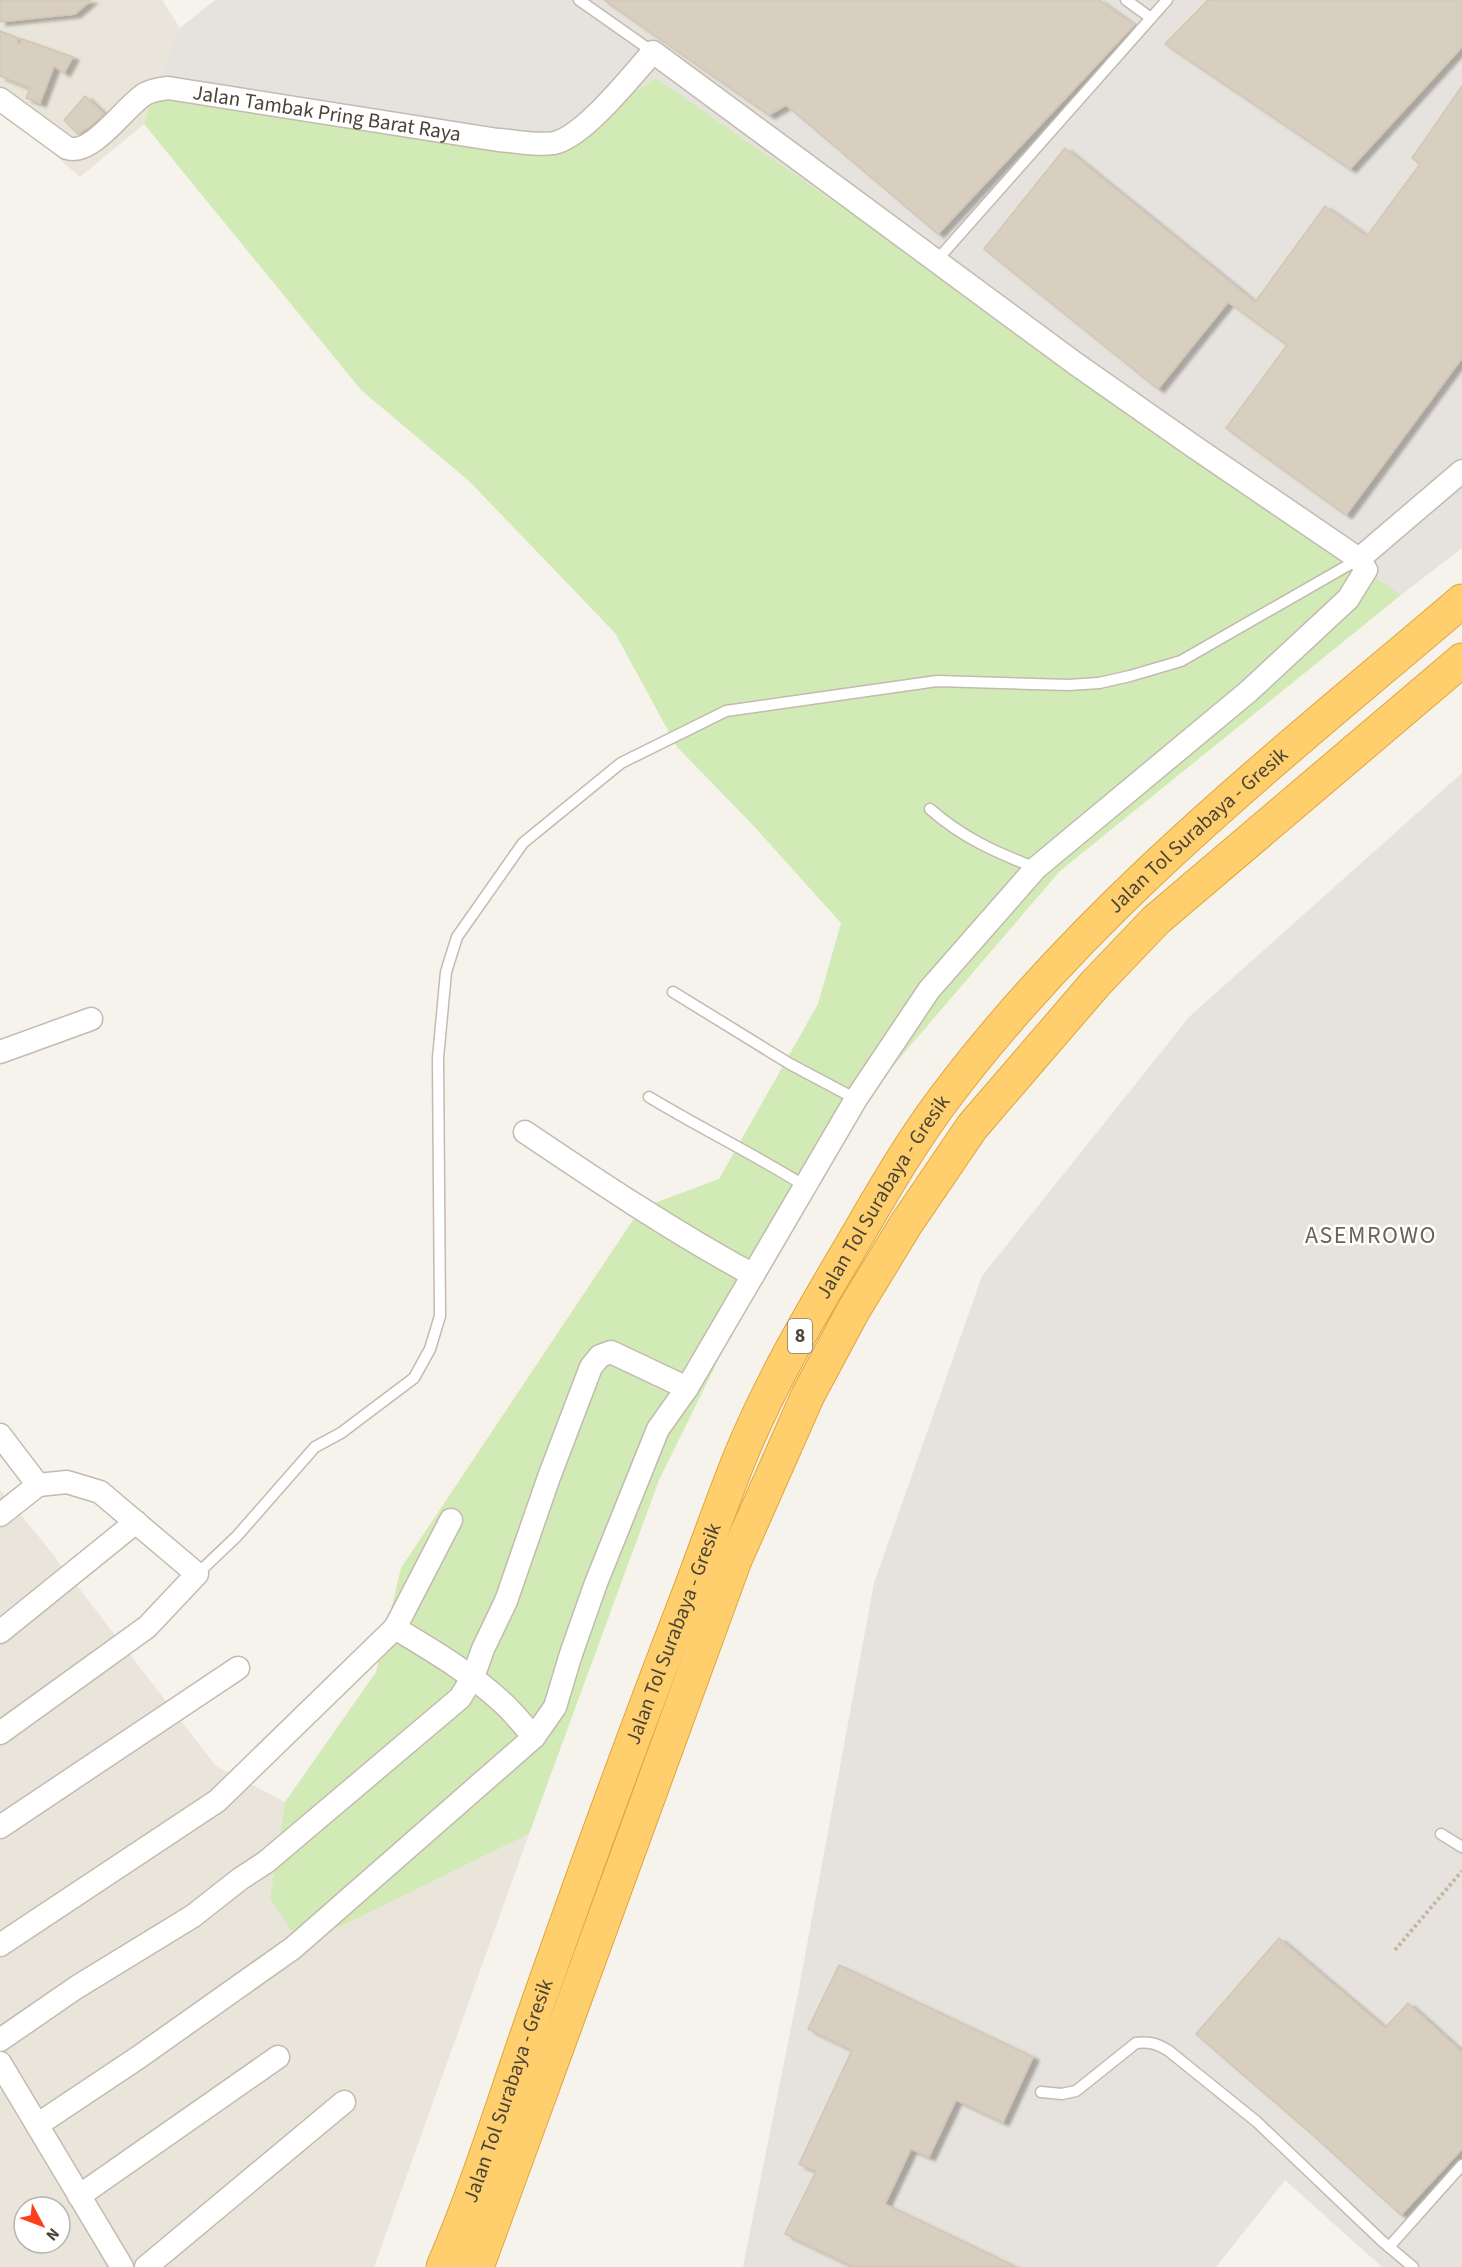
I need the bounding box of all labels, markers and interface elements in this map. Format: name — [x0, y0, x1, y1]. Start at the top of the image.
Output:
street label: Jalan Tambak Pring Barat Raya — [191, 77, 463, 149]
street label: Jalan Tol Surabaya - Gresik — [1101, 739, 1295, 920]
street label: Jalan Tol Surabaya - Gresik — [808, 1088, 957, 1304]
district label: ASEMROWO — [1305, 1218, 1437, 1253]
road number: 8 — [788, 1319, 812, 1353]
street label: Jalan Tol Surabaya - Gresik — [618, 1518, 729, 1749]
street label: Jalan Tol Surabaya - Gresik — [455, 1974, 561, 2207]
north arrow — [12, 2195, 72, 2255]
text: N — [41, 2223, 64, 2245]

